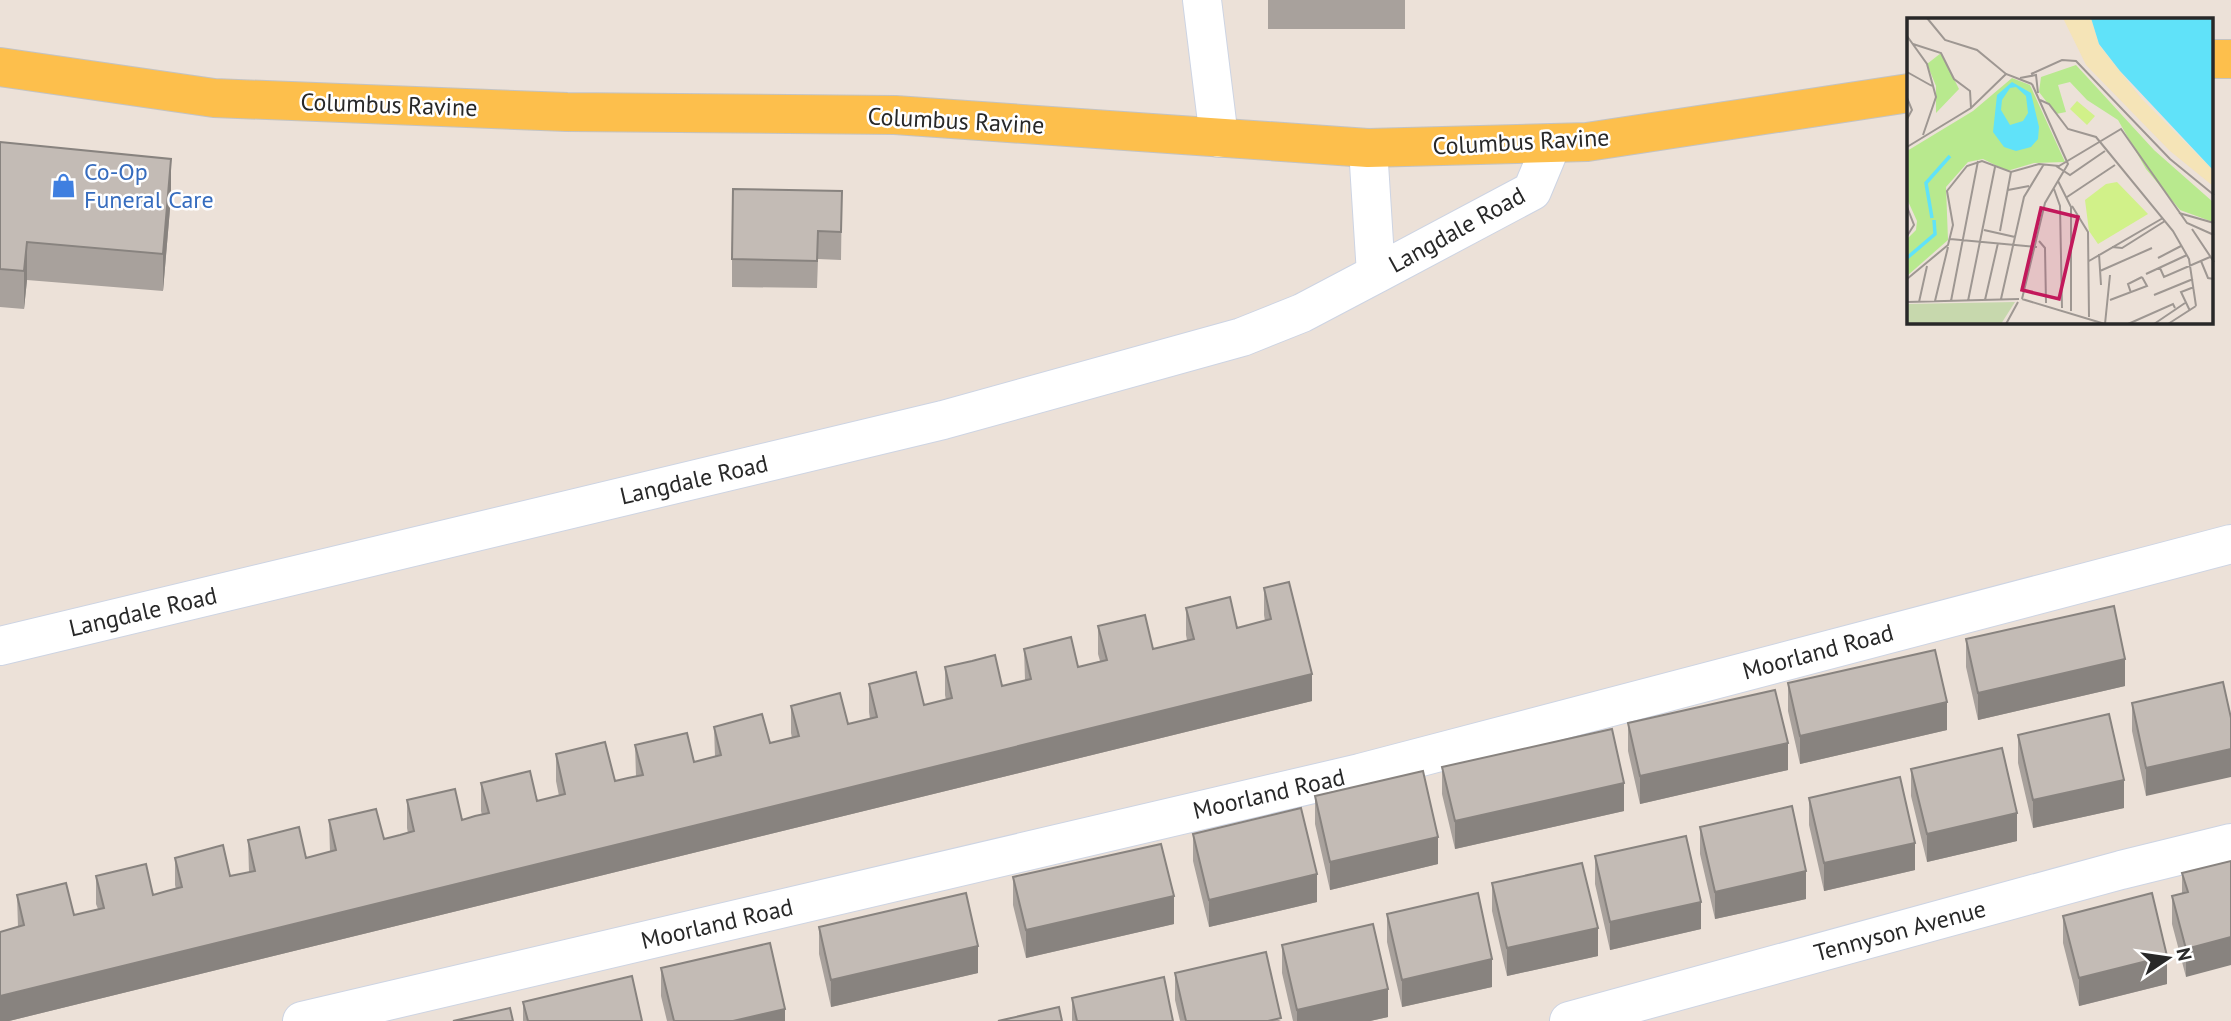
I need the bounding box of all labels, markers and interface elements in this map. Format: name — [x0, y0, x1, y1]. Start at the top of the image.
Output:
inset map — [1907, 18, 2214, 324]
street label: Columbus Ravine — [300, 86, 478, 123]
street label: Columbus Ravine — [867, 100, 1045, 141]
street label: Columbus Ravine — [1432, 121, 1610, 162]
place label: Co-Op Funeral Care — [84, 156, 214, 215]
shop icon: Co-Op Funeral Care — [50, 172, 78, 200]
street label: Langdale Road — [1383, 179, 1530, 280]
street label: Langdale Road — [617, 447, 771, 512]
street label: Langdale Road — [66, 579, 220, 644]
street label: Moorland Road — [1739, 616, 1897, 687]
street label: Moorland Road — [1190, 761, 1348, 826]
street label: Moorland Road — [638, 891, 796, 956]
street label: Tennyson Avenue — [1811, 893, 1989, 968]
north arrow — [2133, 923, 2203, 993]
text: N — [2171, 945, 2198, 963]

